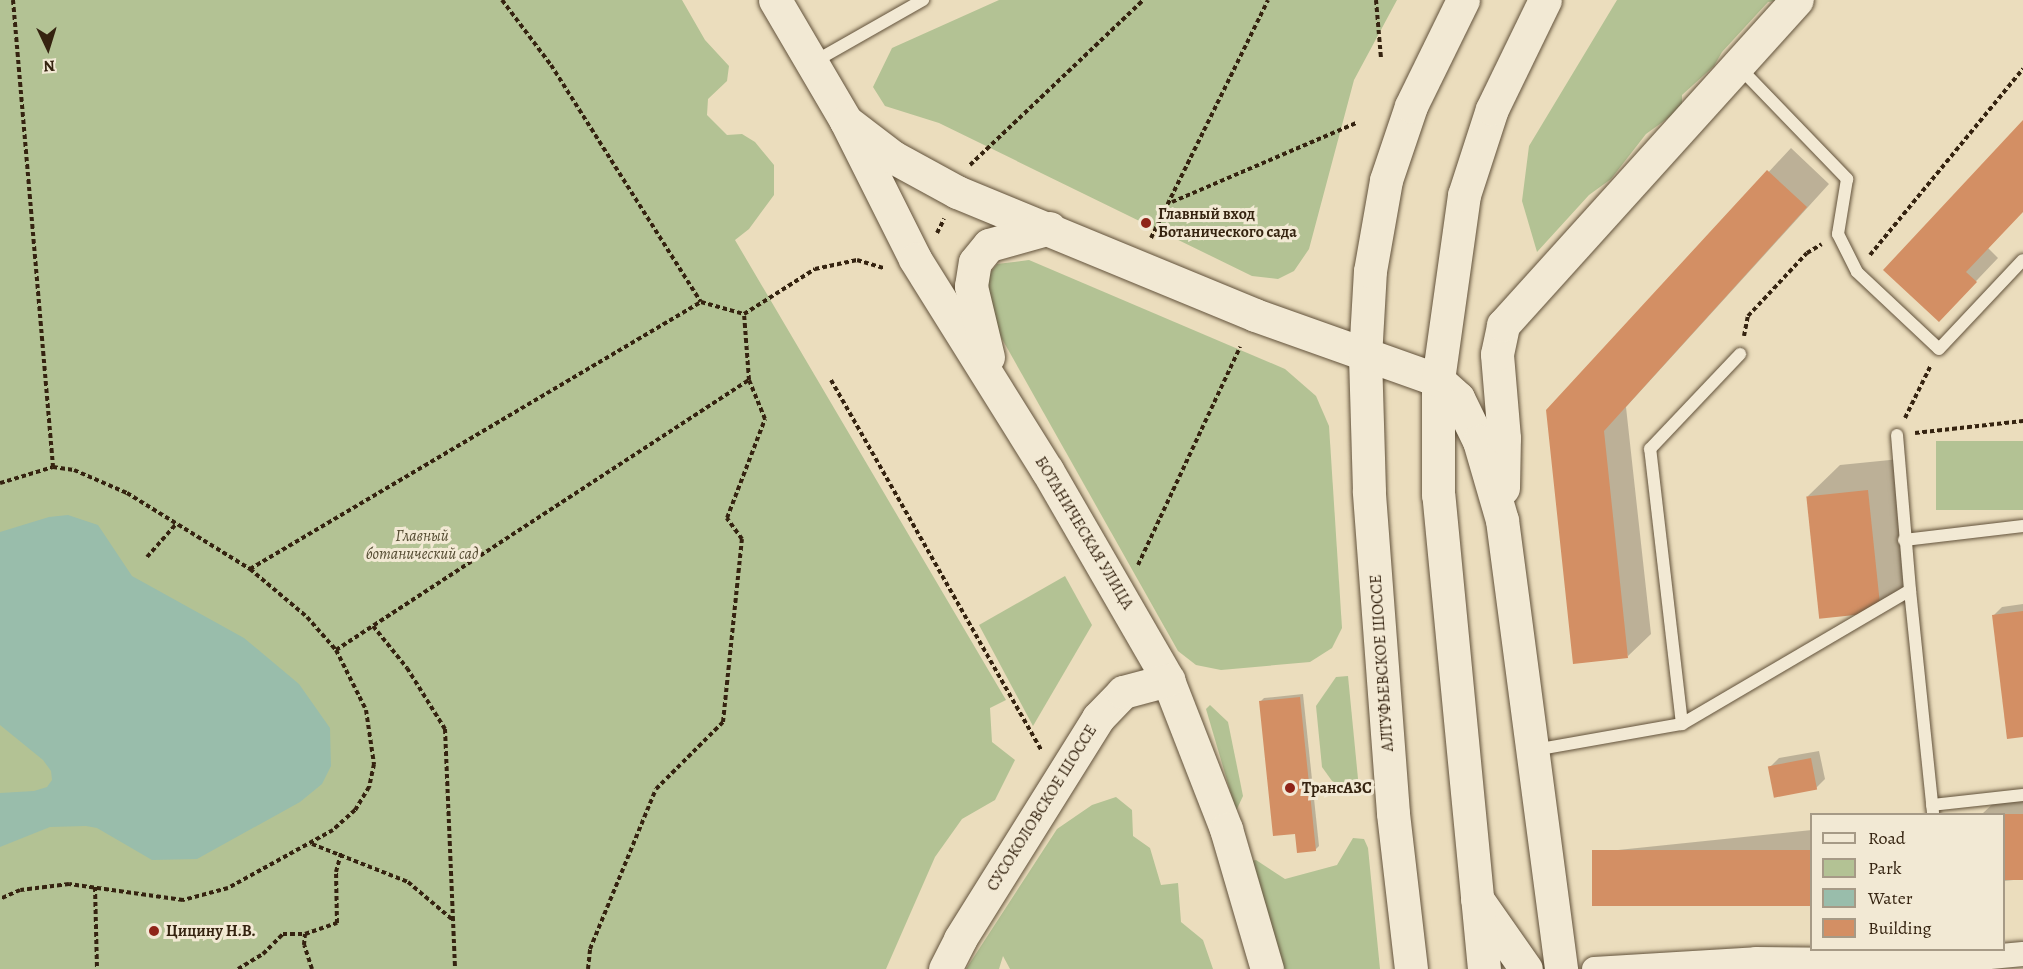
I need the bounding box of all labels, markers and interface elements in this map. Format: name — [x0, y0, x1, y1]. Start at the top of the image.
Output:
north arrow — [18, 18, 78, 78]
text: N — [43, 55, 56, 77]
place label: Главный вход Ботанического сада — [1158, 204, 1297, 242]
marker: Главный вход Ботанического сада — [1139, 216, 1153, 230]
street label: БОТАНИЧЕСКАЯ УЛИЦА — [1031, 453, 1137, 613]
park label: Главный ботанический сад — [366, 526, 478, 564]
street label: АЛТУФЬЕВСКОЕ ШОССЕ — [1366, 574, 1398, 752]
street label: СУСОКОЛОВСКОЕ ШОССЕ — [983, 721, 1101, 895]
place label: ТрансАЗС — [1302, 778, 1372, 798]
marker: ТрансАЗС — [1283, 781, 1297, 795]
legend — [1810, 813, 2005, 951]
text: Road — [1868, 826, 1905, 850]
text: Park — [1868, 856, 1902, 880]
text: Water — [1868, 886, 1913, 910]
text: Building — [1868, 916, 1932, 940]
place label: Цицину Н.В. — [166, 921, 256, 941]
marker: Цицину Н.В. — [147, 924, 161, 938]

